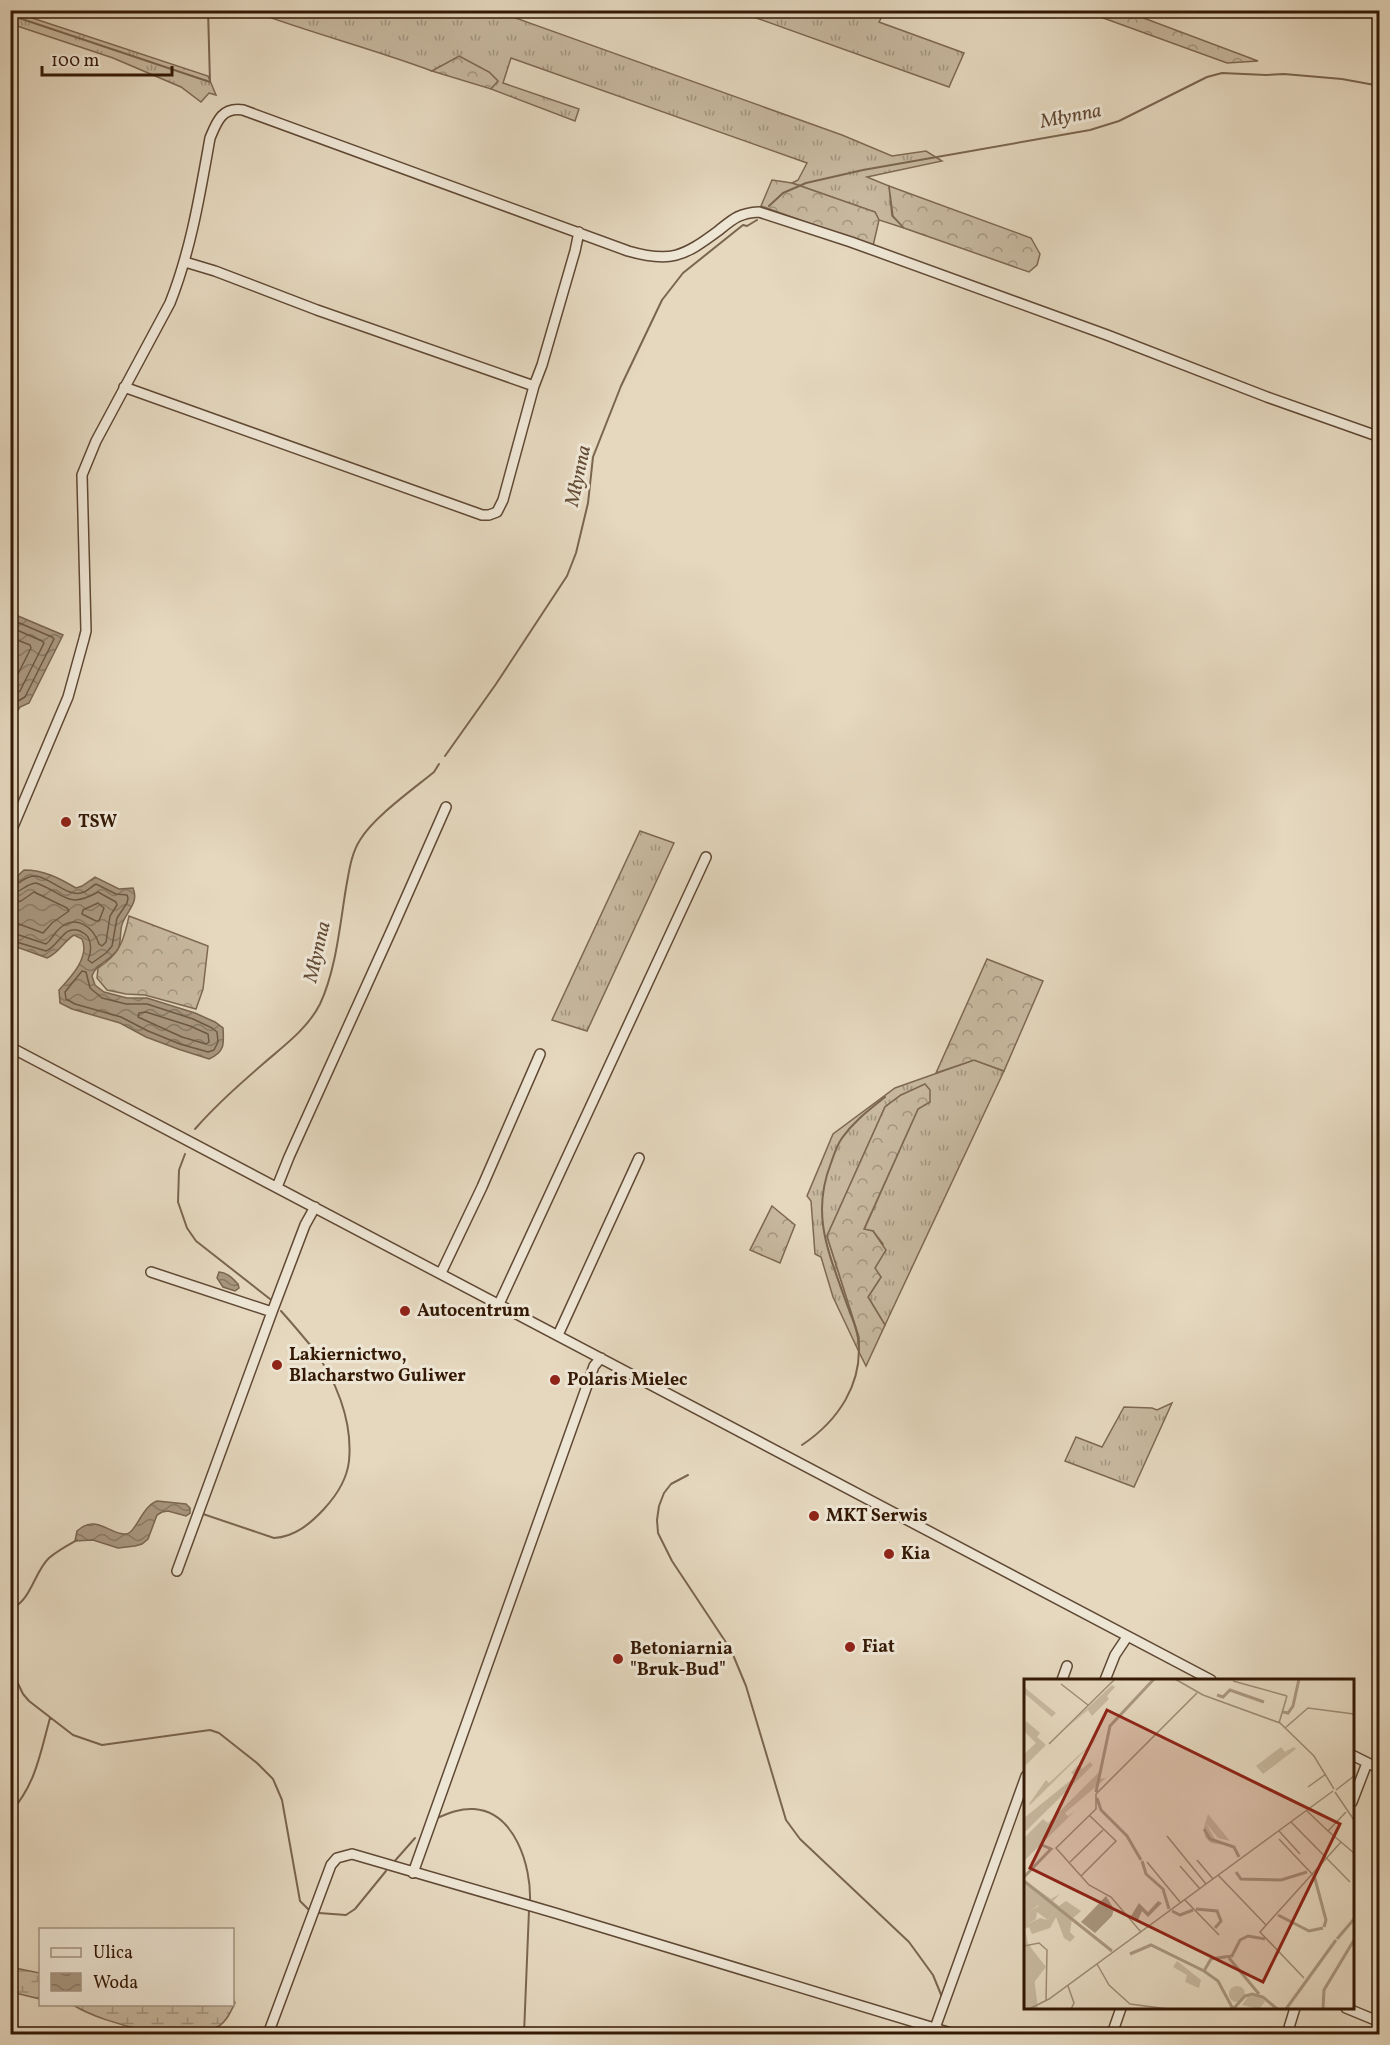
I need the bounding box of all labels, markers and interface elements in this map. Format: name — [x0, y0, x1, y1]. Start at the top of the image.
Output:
scale bar — [42, 39, 172, 77]
text: 100 m — [51, 49, 100, 74]
water label: Młynna — [1037, 97, 1104, 137]
water label: Młynna — [559, 443, 599, 510]
place label: TSW — [78, 810, 117, 835]
marker: TSW — [59, 815, 73, 829]
water label: Młynna — [297, 919, 339, 986]
place label: Autocentrum — [417, 1299, 530, 1324]
marker: Autocentrum — [398, 1304, 412, 1318]
place label: Lakiernictwo, Blacharstwo Guliwer — [289, 1343, 466, 1389]
marker: Lakiernictwo, Blacharstwo Guliwer — [270, 1358, 284, 1372]
place label: Polaris Mielec — [567, 1368, 687, 1393]
marker: Polaris Mielec — [548, 1373, 562, 1387]
place label: MKT Serwis — [826, 1504, 927, 1529]
marker: MKT Serwis — [807, 1509, 821, 1523]
place label: Kia — [901, 1542, 930, 1567]
marker: Kia — [882, 1547, 896, 1561]
place label: Fiat — [862, 1635, 895, 1660]
place label: Betoniarnia "Bruk-Bud" — [630, 1637, 733, 1683]
marker: Fiat — [843, 1640, 857, 1654]
marker: Betoniarnia "Bruk-Bud" — [611, 1652, 625, 1666]
inset map — [1024, 1679, 1354, 2009]
legend — [39, 1928, 234, 2006]
text: Ulica — [93, 1941, 133, 1966]
text: Woda — [93, 1971, 138, 1996]

